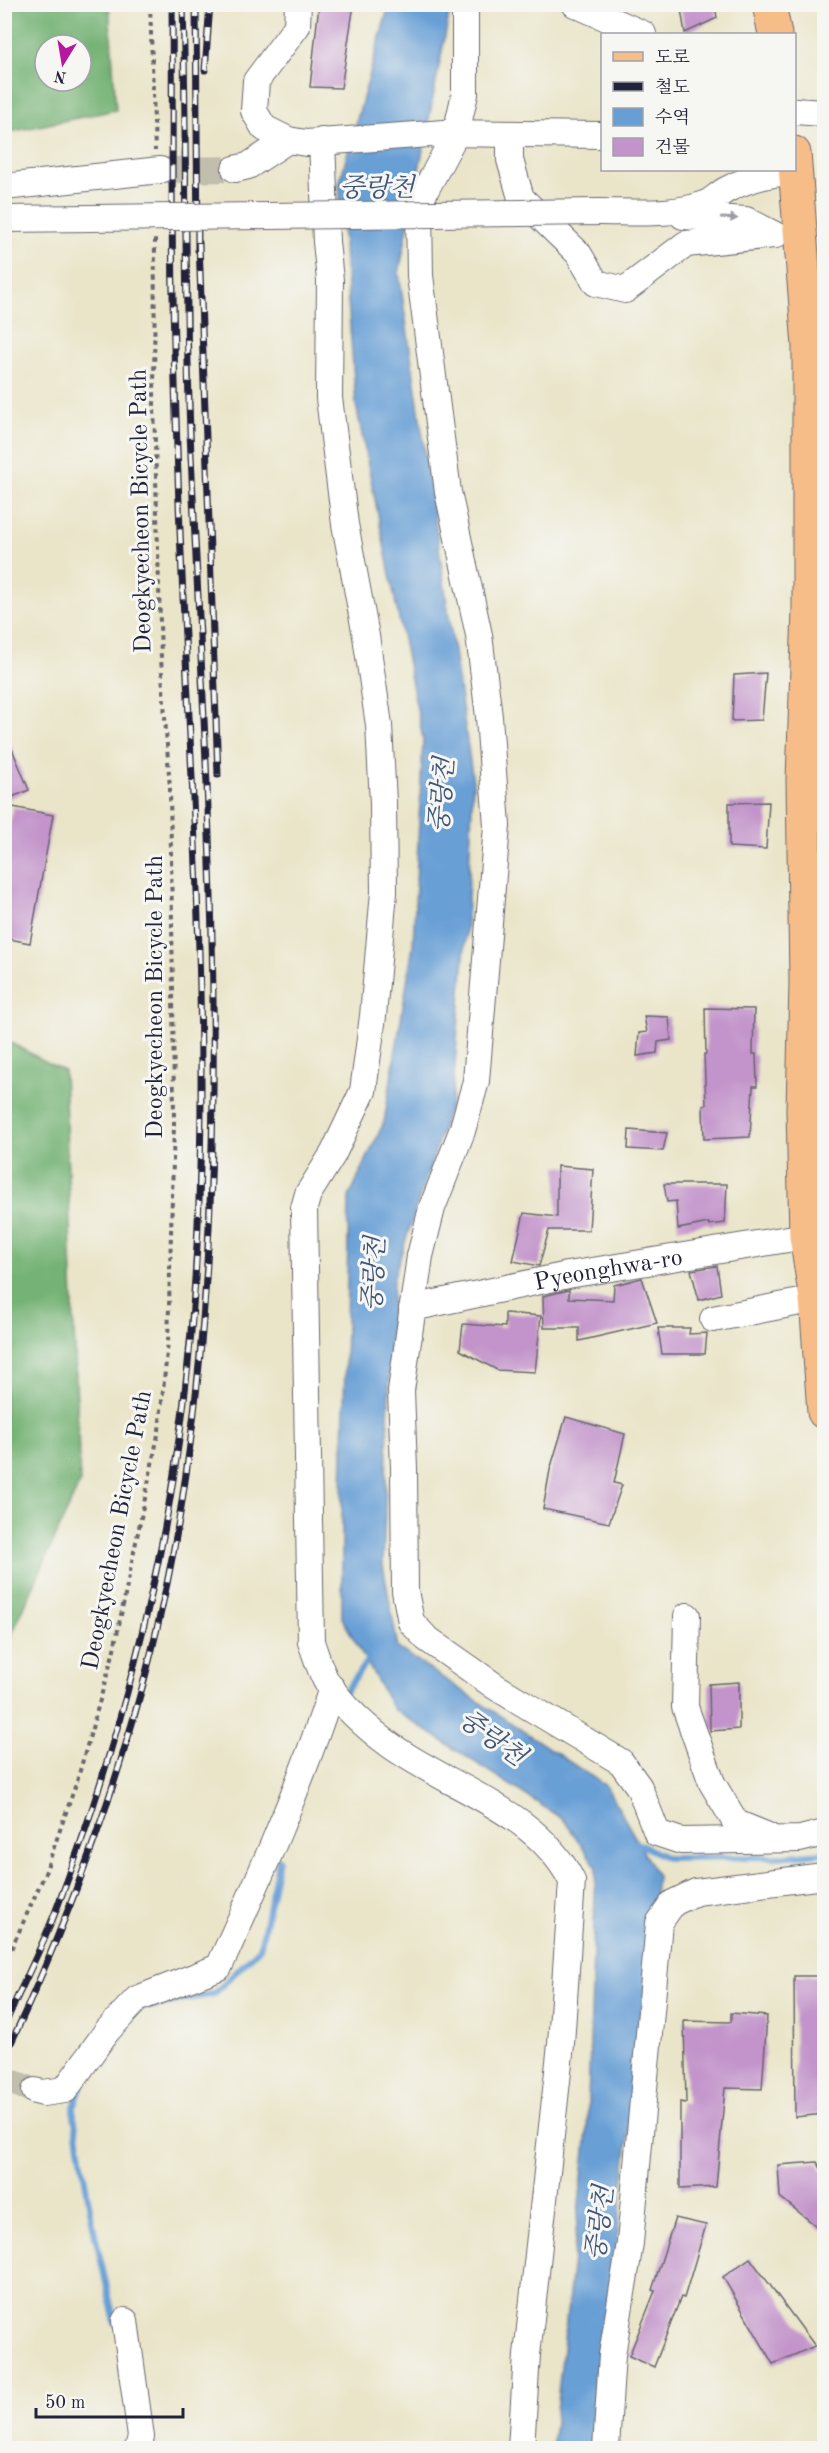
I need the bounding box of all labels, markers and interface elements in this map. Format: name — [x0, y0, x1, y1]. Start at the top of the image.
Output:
north arrow — [33, 33, 93, 93]
legend — [601, 33, 796, 171]
text: 도로 — [655, 49, 690, 67]
text: N — [52, 67, 68, 85]
text: 철도 — [655, 78, 690, 97]
text: 수역 — [655, 108, 690, 127]
text: 건물 — [655, 138, 690, 157]
water label: 중랑천 — [339, 173, 417, 202]
one-way arrow — [720, 214, 739, 223]
street label: Deogkyecheon Bicycle Path — [128, 369, 156, 653]
water label: 중랑천 — [424, 754, 459, 834]
street label: Deogkyecheon Bicycle Path — [144, 855, 168, 1139]
water label: 중랑천 — [357, 1234, 390, 1312]
street label: Pyeonghwa-ro — [532, 1246, 684, 1296]
street label: Deogkyecheon Bicycle Path — [79, 1389, 157, 1672]
water label: 중랑천 — [454, 1704, 533, 1772]
water label: 중랑천 — [581, 2182, 619, 2262]
scale bar — [36, 2381, 183, 2419]
text: 50 m — [45, 2394, 85, 2412]

